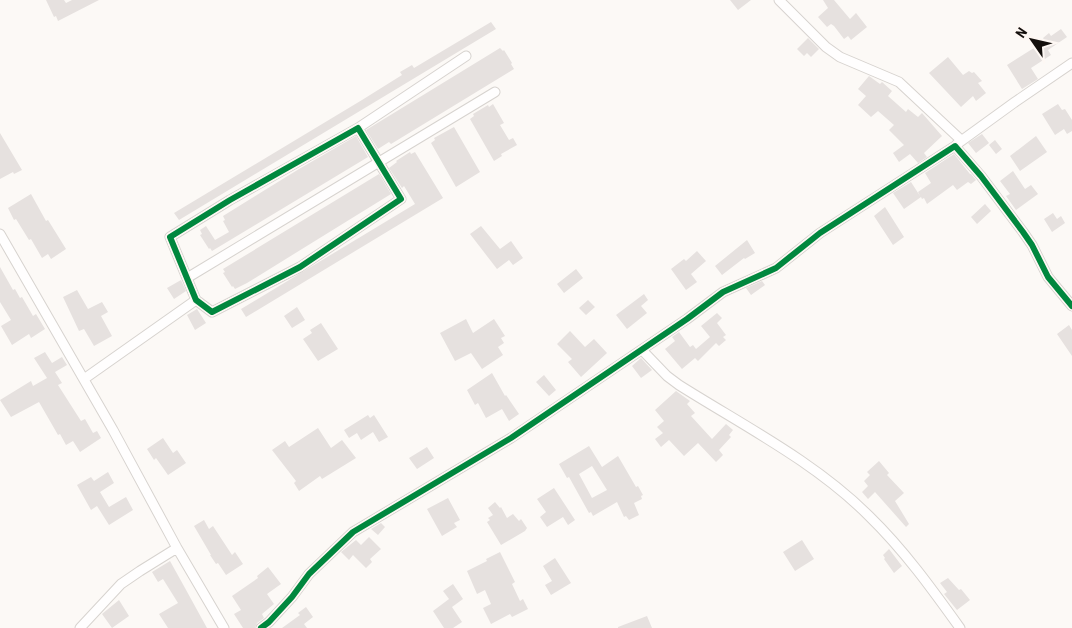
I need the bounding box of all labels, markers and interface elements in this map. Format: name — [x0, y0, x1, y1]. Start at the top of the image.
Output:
north arrow — [1007, 15, 1057, 65]
text: N — [1012, 25, 1030, 41]

